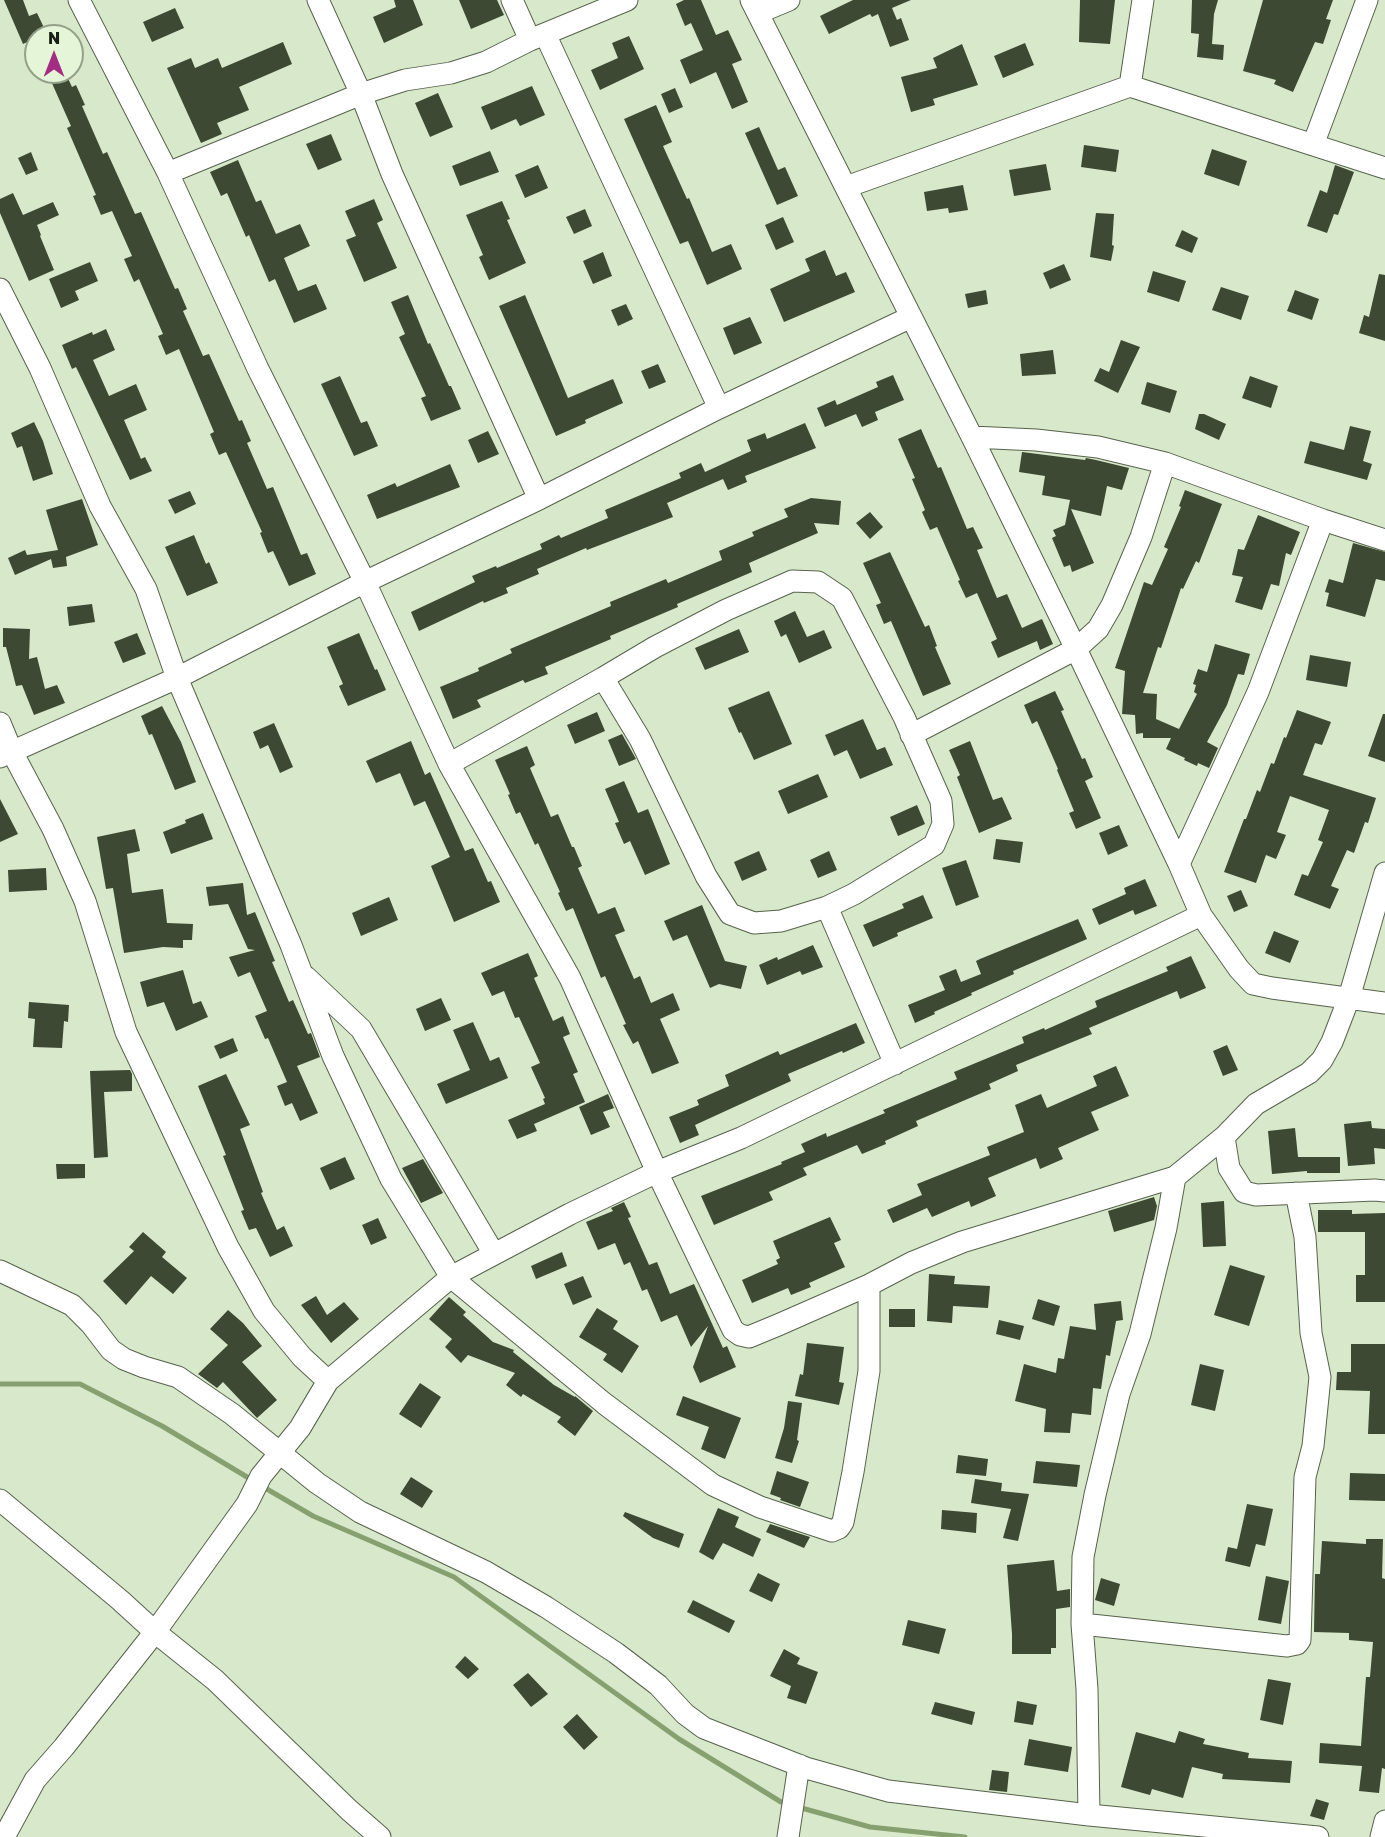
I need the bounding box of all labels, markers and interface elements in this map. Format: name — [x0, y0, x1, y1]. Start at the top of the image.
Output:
north arrow — [24, 24, 84, 84]
text: N — [48, 28, 60, 48]

